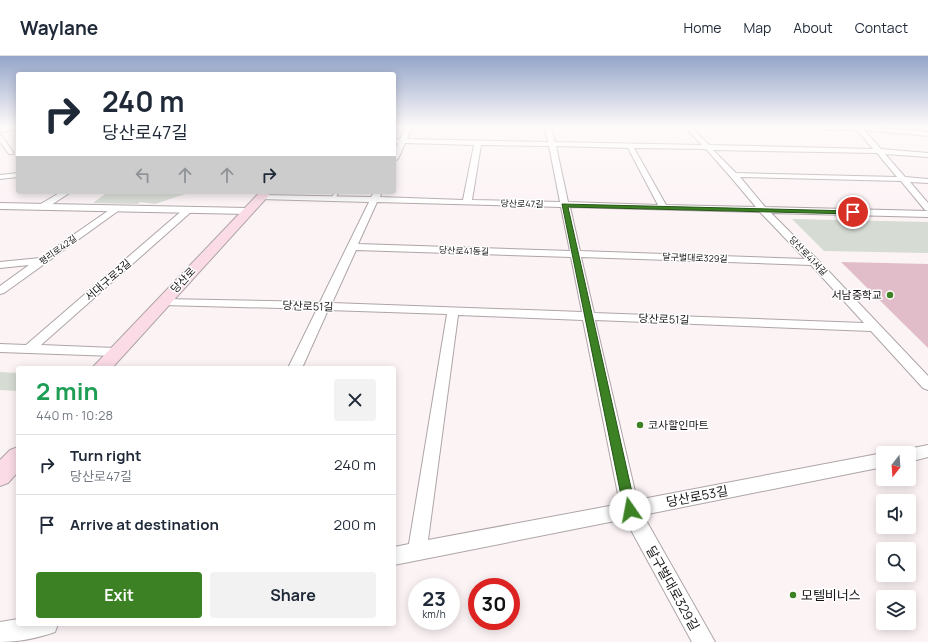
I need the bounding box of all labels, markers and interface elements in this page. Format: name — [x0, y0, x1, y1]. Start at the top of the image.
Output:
text: Waylane — [20, 15, 98, 41]
text: Home — [684, 18, 721, 37]
text: Map — [743, 18, 771, 37]
text: About — [793, 18, 833, 37]
text: Contact — [855, 18, 908, 37]
text: 240 m — [102, 82, 184, 120]
icon: right — [36, 88, 88, 140]
text: 당산로47길 — [102, 120, 188, 144]
icon: left — [132, 164, 154, 186]
icon: ahead — [174, 164, 196, 186]
icon: ahead — [216, 164, 238, 186]
icon: right — [258, 164, 280, 186]
pin — [836, 195, 870, 229]
street label: 당산로47길 — [500, 197, 544, 210]
icon: arrive — [842, 201, 864, 223]
street label: 평리로42길 — [36, 232, 79, 268]
street label: 당산로41서길 — [786, 233, 830, 278]
street label: 당산로41동길 — [439, 243, 489, 258]
street label: 달구벌대로329길 — [662, 250, 728, 265]
street label: 서대구로3길 — [81, 255, 134, 304]
street label: 당산로 — [167, 263, 198, 296]
place label: 서남중학교 — [831, 287, 882, 302]
marker: 서남중학교 — [885, 290, 895, 300]
street label: 당산로51길 — [282, 297, 334, 314]
street label: 당산로51길 — [638, 310, 690, 327]
text: 2 min — [36, 374, 98, 407]
button: close — [334, 379, 376, 421]
text: 440 m · 10:28 — [36, 406, 113, 424]
place label: 코사할인마트 — [648, 417, 709, 432]
marker: 코사할인마트 — [635, 420, 645, 430]
text: Turn right — [70, 445, 141, 466]
north arrow — [876, 446, 916, 486]
map controls — [876, 446, 916, 630]
icon: right — [36, 454, 58, 476]
text: 240 m — [334, 454, 376, 475]
text: 당산로47길 — [70, 467, 132, 485]
street label: 당산로53길 — [665, 481, 729, 511]
position arrow — [609, 489, 651, 531]
button: sound — [876, 494, 916, 534]
icon: arrive — [36, 514, 58, 536]
text: Arrive at destination — [70, 514, 219, 535]
text: 200 m — [333, 514, 376, 535]
street label: 달구벌대로329길 — [642, 542, 704, 634]
button: search — [876, 542, 916, 582]
button: Exit — [36, 572, 202, 618]
button: Share — [210, 572, 376, 618]
speed limit sign: 30 — [468, 578, 520, 630]
text: 23 — [422, 585, 446, 612]
place label: 모텔비너스 — [801, 586, 861, 604]
marker: 모텔비너스 — [788, 590, 798, 600]
button: layers — [876, 590, 916, 630]
text: km/h — [422, 607, 446, 621]

